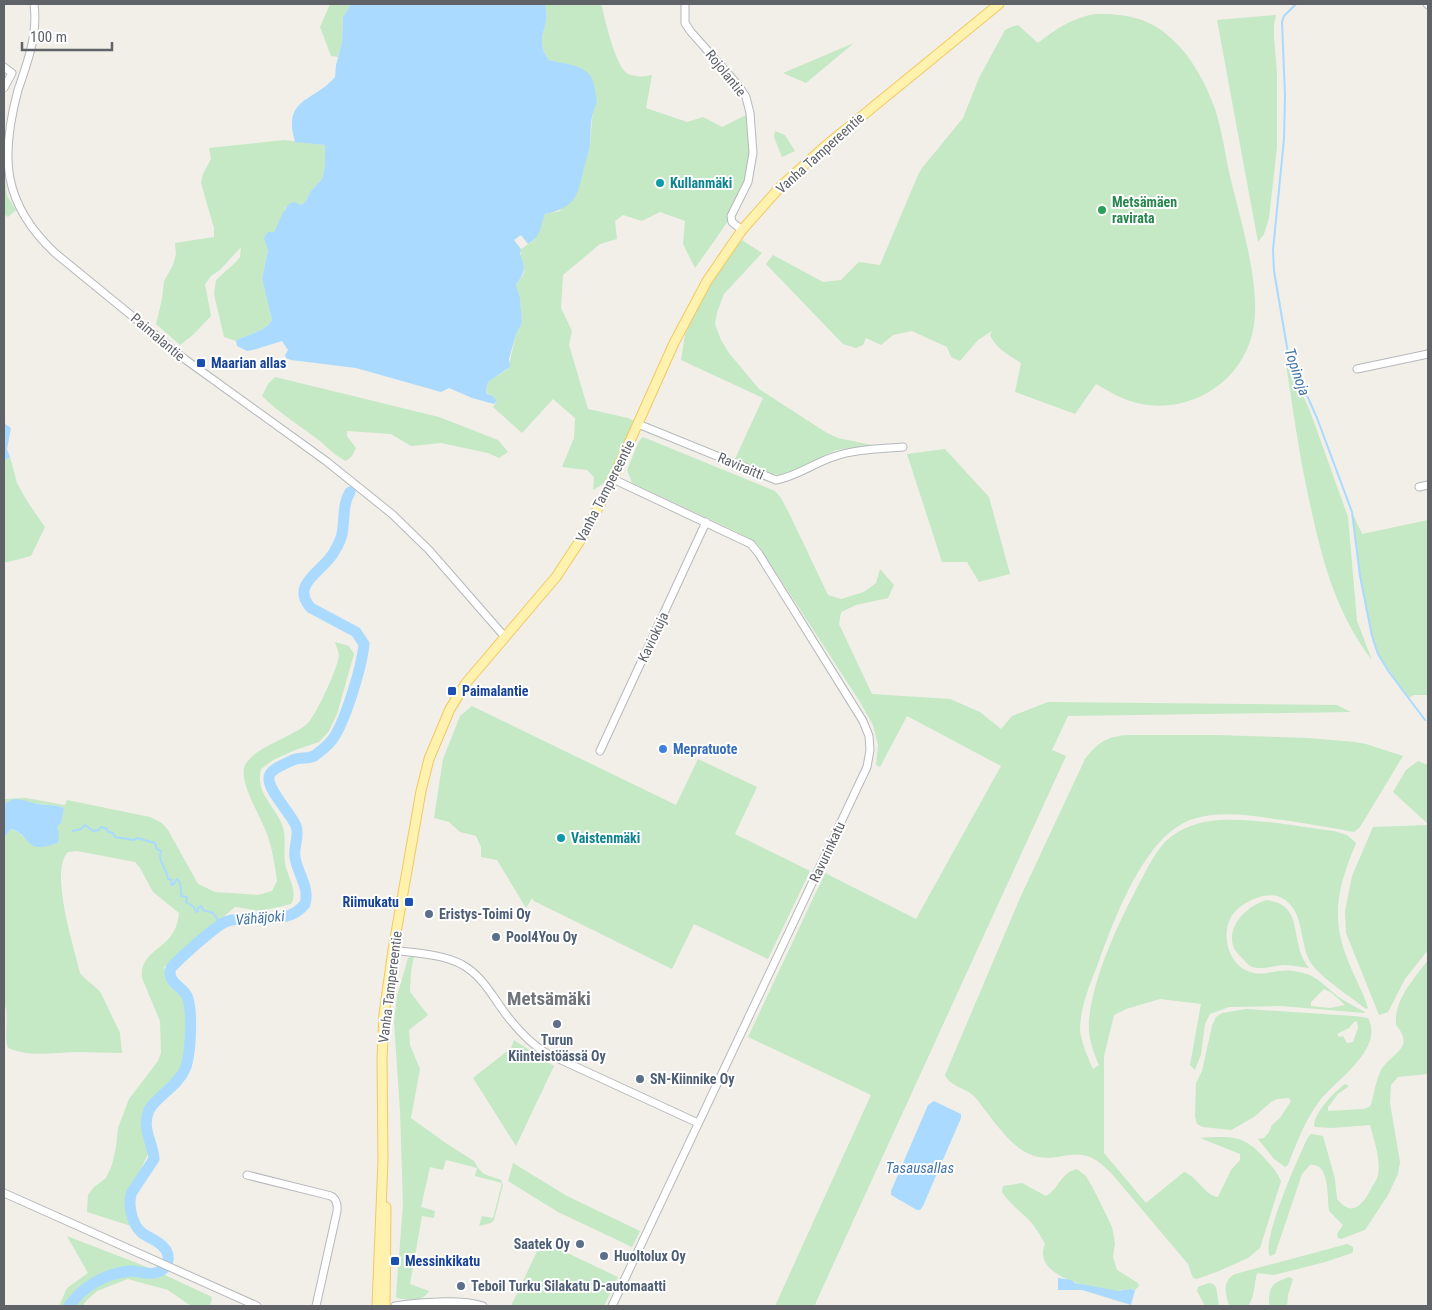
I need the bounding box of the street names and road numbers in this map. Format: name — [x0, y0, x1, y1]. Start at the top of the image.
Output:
street label: Rojolantie — [702, 46, 750, 100]
street label: Vanha Tampereentie — [773, 109, 868, 197]
street label: Paimalantie — [128, 310, 189, 364]
street label: Vanha Tampereentie — [572, 437, 638, 545]
street label: Raviraitti — [715, 449, 767, 483]
street label: Kaviokuja — [634, 609, 672, 665]
street label: Ravurinkatu — [806, 819, 848, 885]
street label: Vanha Tampereentie — [375, 930, 405, 1044]

